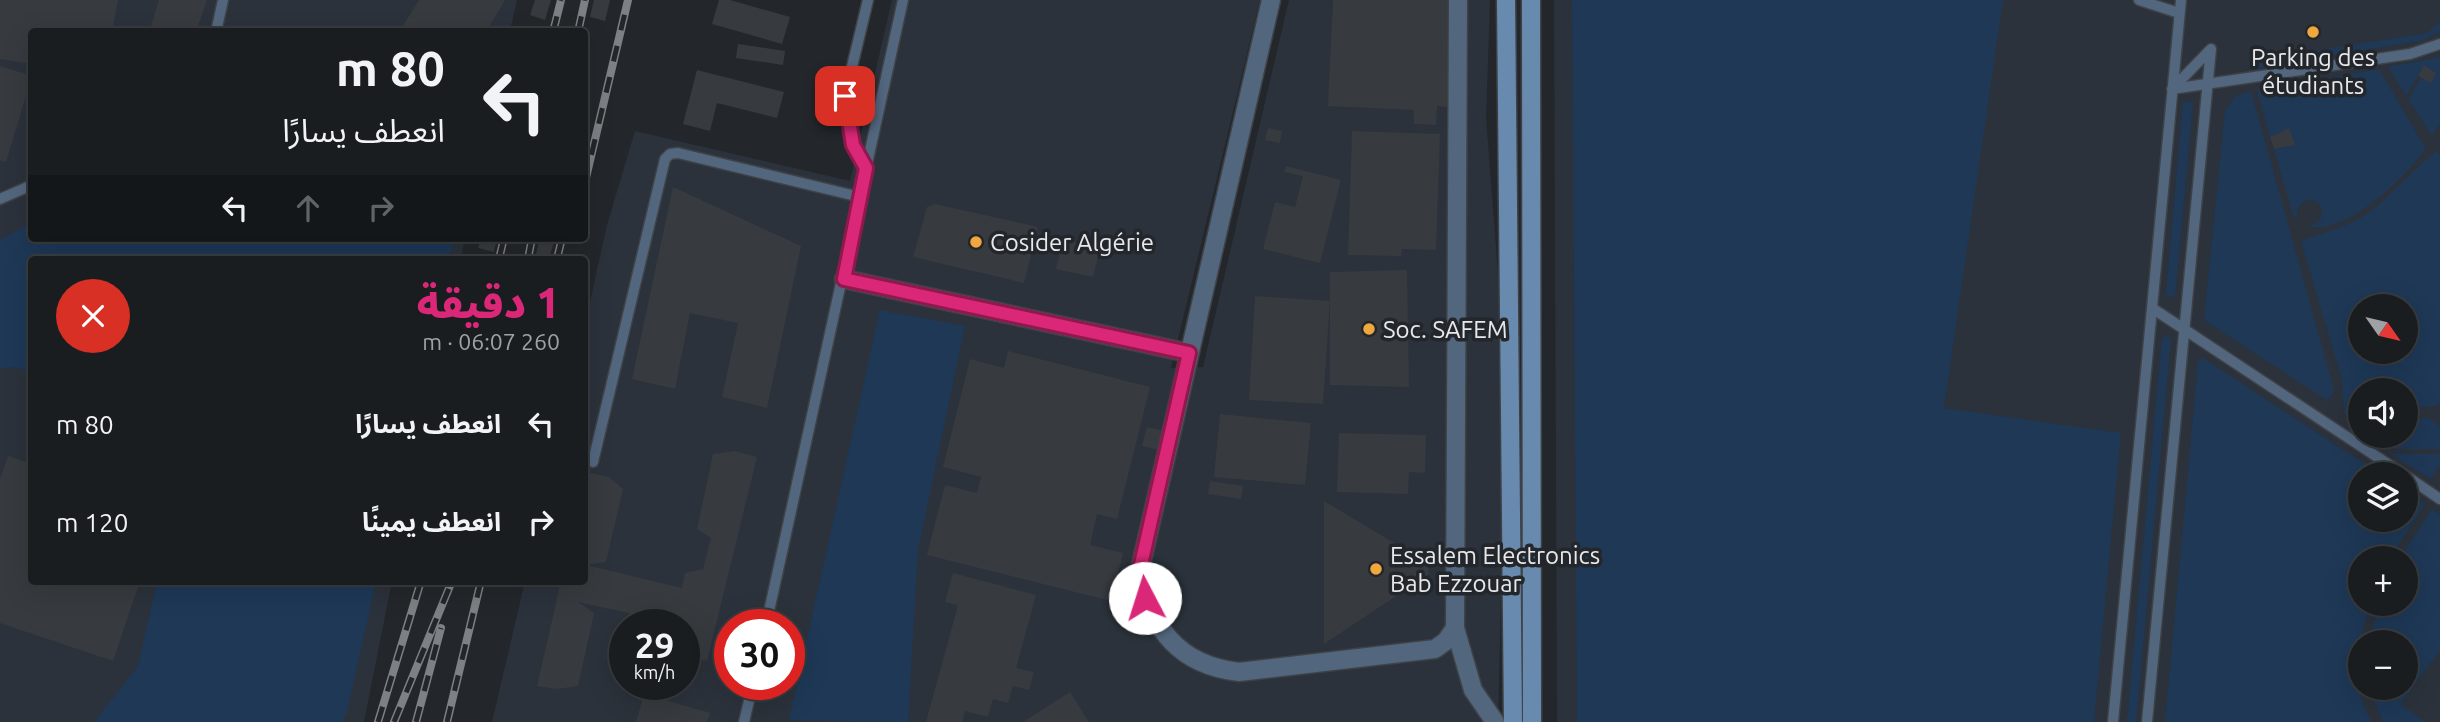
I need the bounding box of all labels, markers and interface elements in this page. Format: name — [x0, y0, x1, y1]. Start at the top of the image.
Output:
marker: Parking des étudiants — [2305, 24, 2321, 40]
text: 80 m — [336, 40, 445, 95]
place label: Parking des étudiants — [2251, 44, 2375, 99]
icon: left — [469, 56, 560, 147]
pin — [815, 66, 875, 126]
icon: arrive — [826, 77, 864, 115]
text: انعطف يسارًا — [282, 112, 445, 148]
icon: left — [216, 189, 254, 227]
icon: ahead — [289, 189, 327, 227]
icon: right — [362, 189, 400, 227]
place label: Cosider Algérie — [990, 229, 1154, 256]
marker: Cosider Algérie — [968, 234, 984, 250]
button: close — [56, 279, 130, 353]
text: 1 دقيقة — [417, 279, 560, 326]
north arrow — [2348, 294, 2418, 364]
map controls — [2348, 294, 2418, 700]
place label: Soc. SAFEM — [1383, 316, 1508, 343]
marker: Soc. SAFEM — [1361, 321, 1377, 337]
text: 260 m · 06:07 — [422, 329, 560, 354]
button: sound — [2348, 378, 2418, 448]
icon: left — [522, 405, 560, 443]
text: انعطف يسارًا — [355, 409, 501, 438]
text: 80 m — [56, 410, 114, 439]
button: layers — [2348, 462, 2418, 532]
icon: right — [522, 503, 560, 541]
text: انعطف يمينًا — [362, 507, 501, 536]
text: 120 m — [56, 508, 128, 537]
place label: Essalem Electronics Bab Ezzouar — [1390, 542, 1600, 597]
button: + — [2348, 546, 2418, 616]
position arrow — [1108, 561, 1182, 635]
marker: Essalem Electronics Bab Ezzouar — [1368, 561, 1384, 577]
speed limit sign: 30 — [714, 609, 805, 700]
text: 29 — [635, 625, 674, 665]
button: − — [2348, 630, 2418, 700]
text: km/h — [634, 662, 675, 682]

